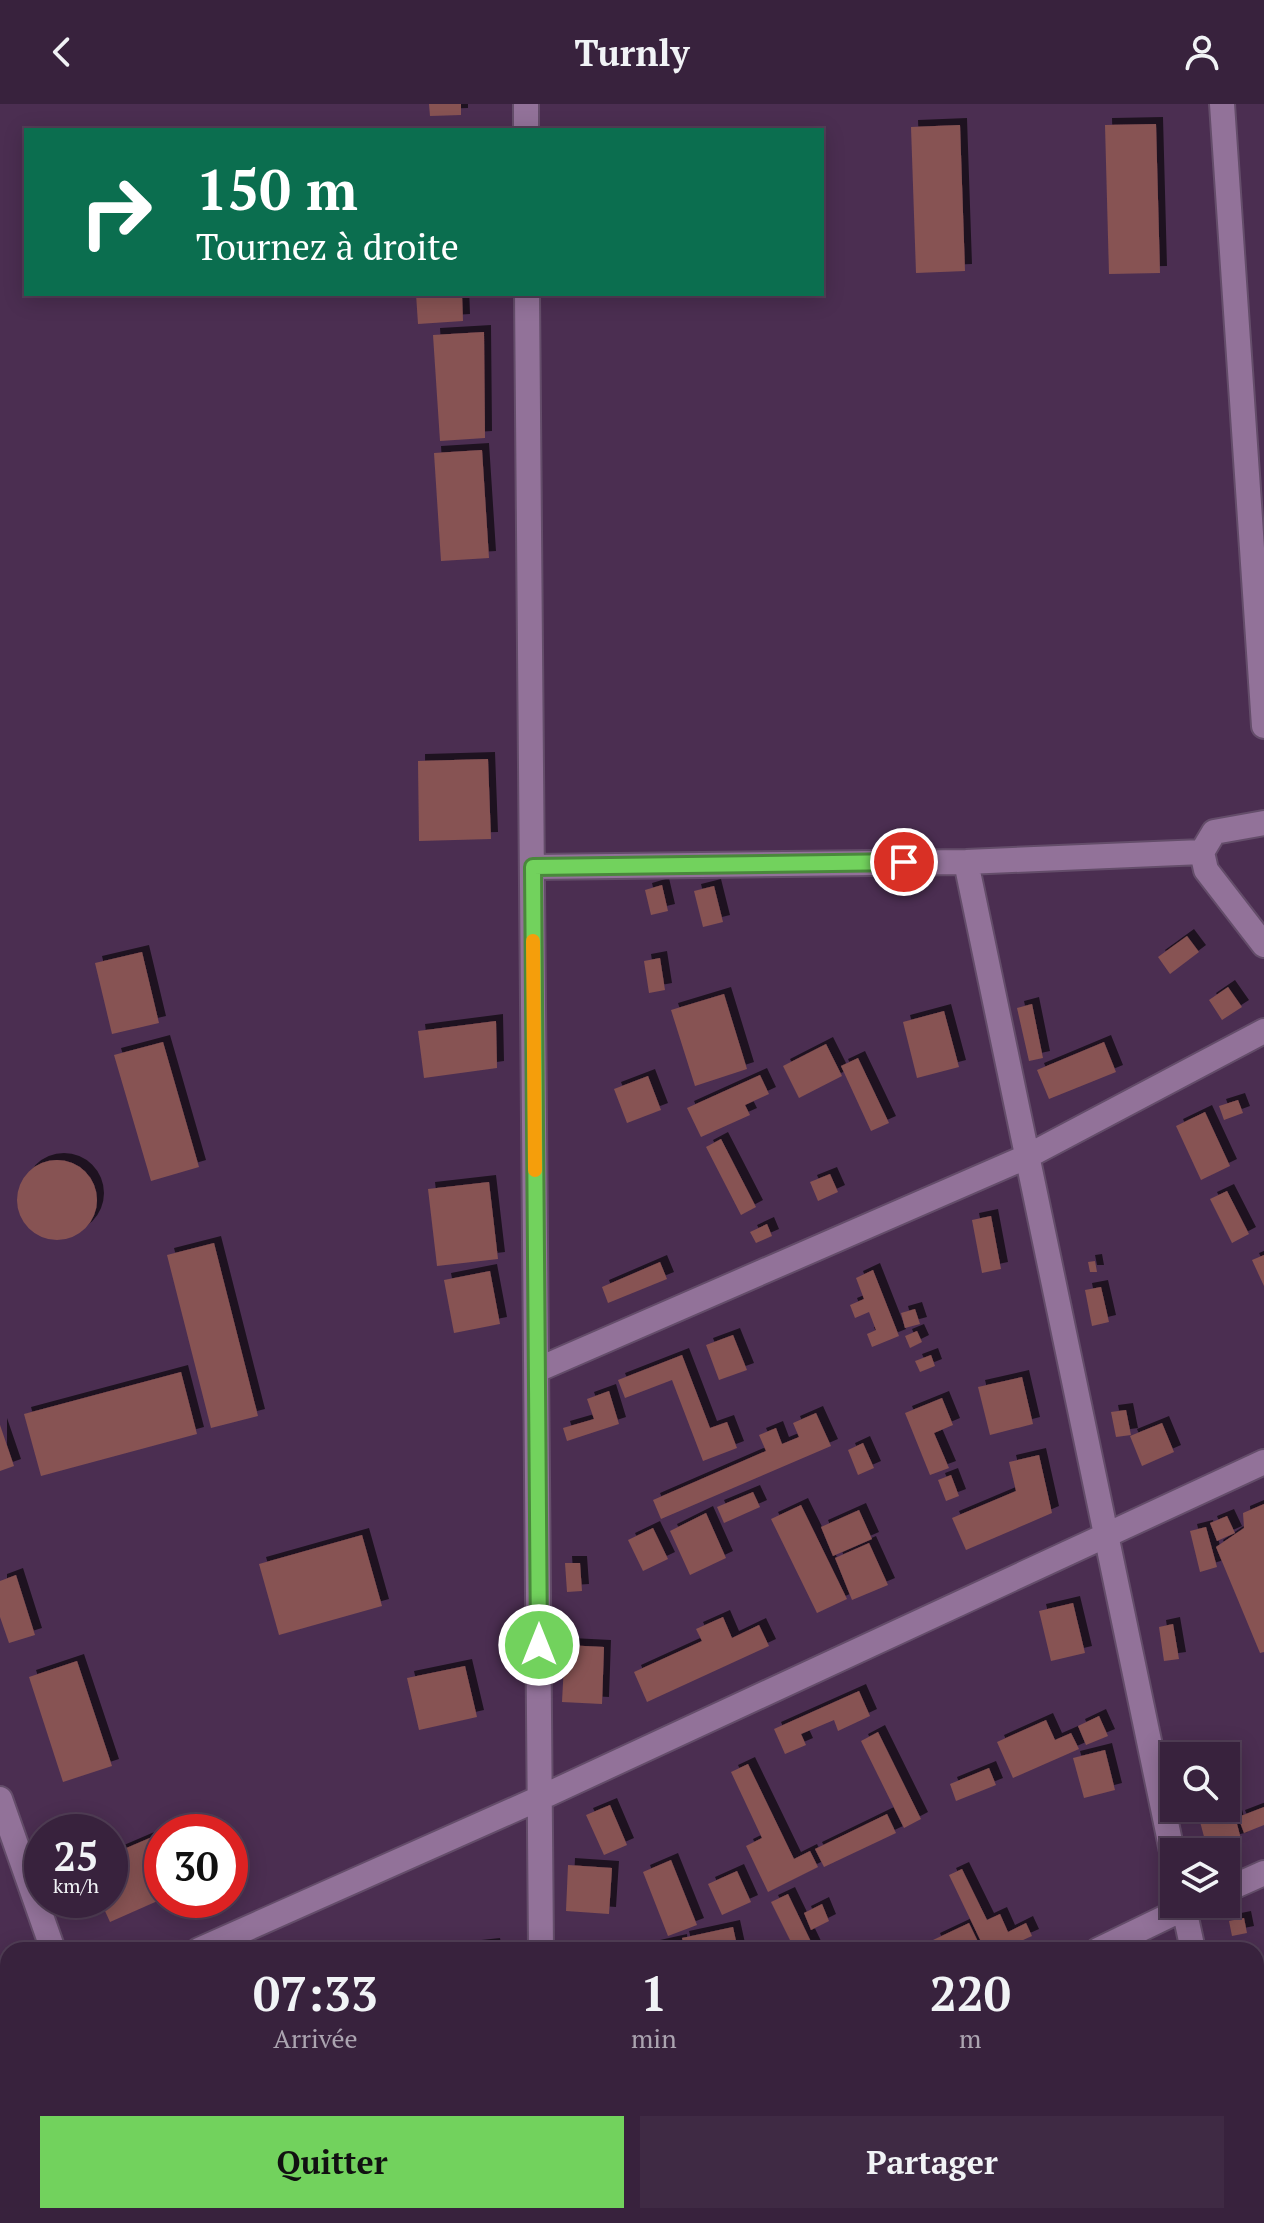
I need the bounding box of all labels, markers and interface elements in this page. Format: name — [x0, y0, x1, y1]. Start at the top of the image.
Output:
text: Turnly — [575, 29, 689, 76]
icon: back — [40, 30, 84, 74]
icon: person — [1180, 30, 1224, 74]
text: 150 m — [196, 152, 358, 226]
icon: right — [64, 160, 168, 264]
text: Tournez à droite — [196, 223, 459, 270]
pin — [870, 828, 938, 896]
icon: arrive — [882, 840, 926, 884]
position arrow — [497, 1603, 581, 1687]
map controls — [1160, 1742, 1240, 1918]
button: search — [1160, 1742, 1240, 1822]
speed limit sign: 30 — [144, 1814, 248, 1918]
text: 25 — [53, 1829, 99, 1882]
button: layers — [1160, 1838, 1240, 1918]
text: km/h — [53, 1872, 99, 1899]
text: 07:33 — [253, 1961, 378, 2025]
text: 1 — [640, 1961, 667, 2025]
text: 220 — [930, 1961, 1011, 2025]
text: Arrivée — [273, 2021, 358, 2055]
text: min — [631, 2021, 677, 2055]
text: m — [959, 2021, 982, 2055]
button: Quitter — [40, 2116, 624, 2208]
button: Partager — [640, 2116, 1224, 2208]

